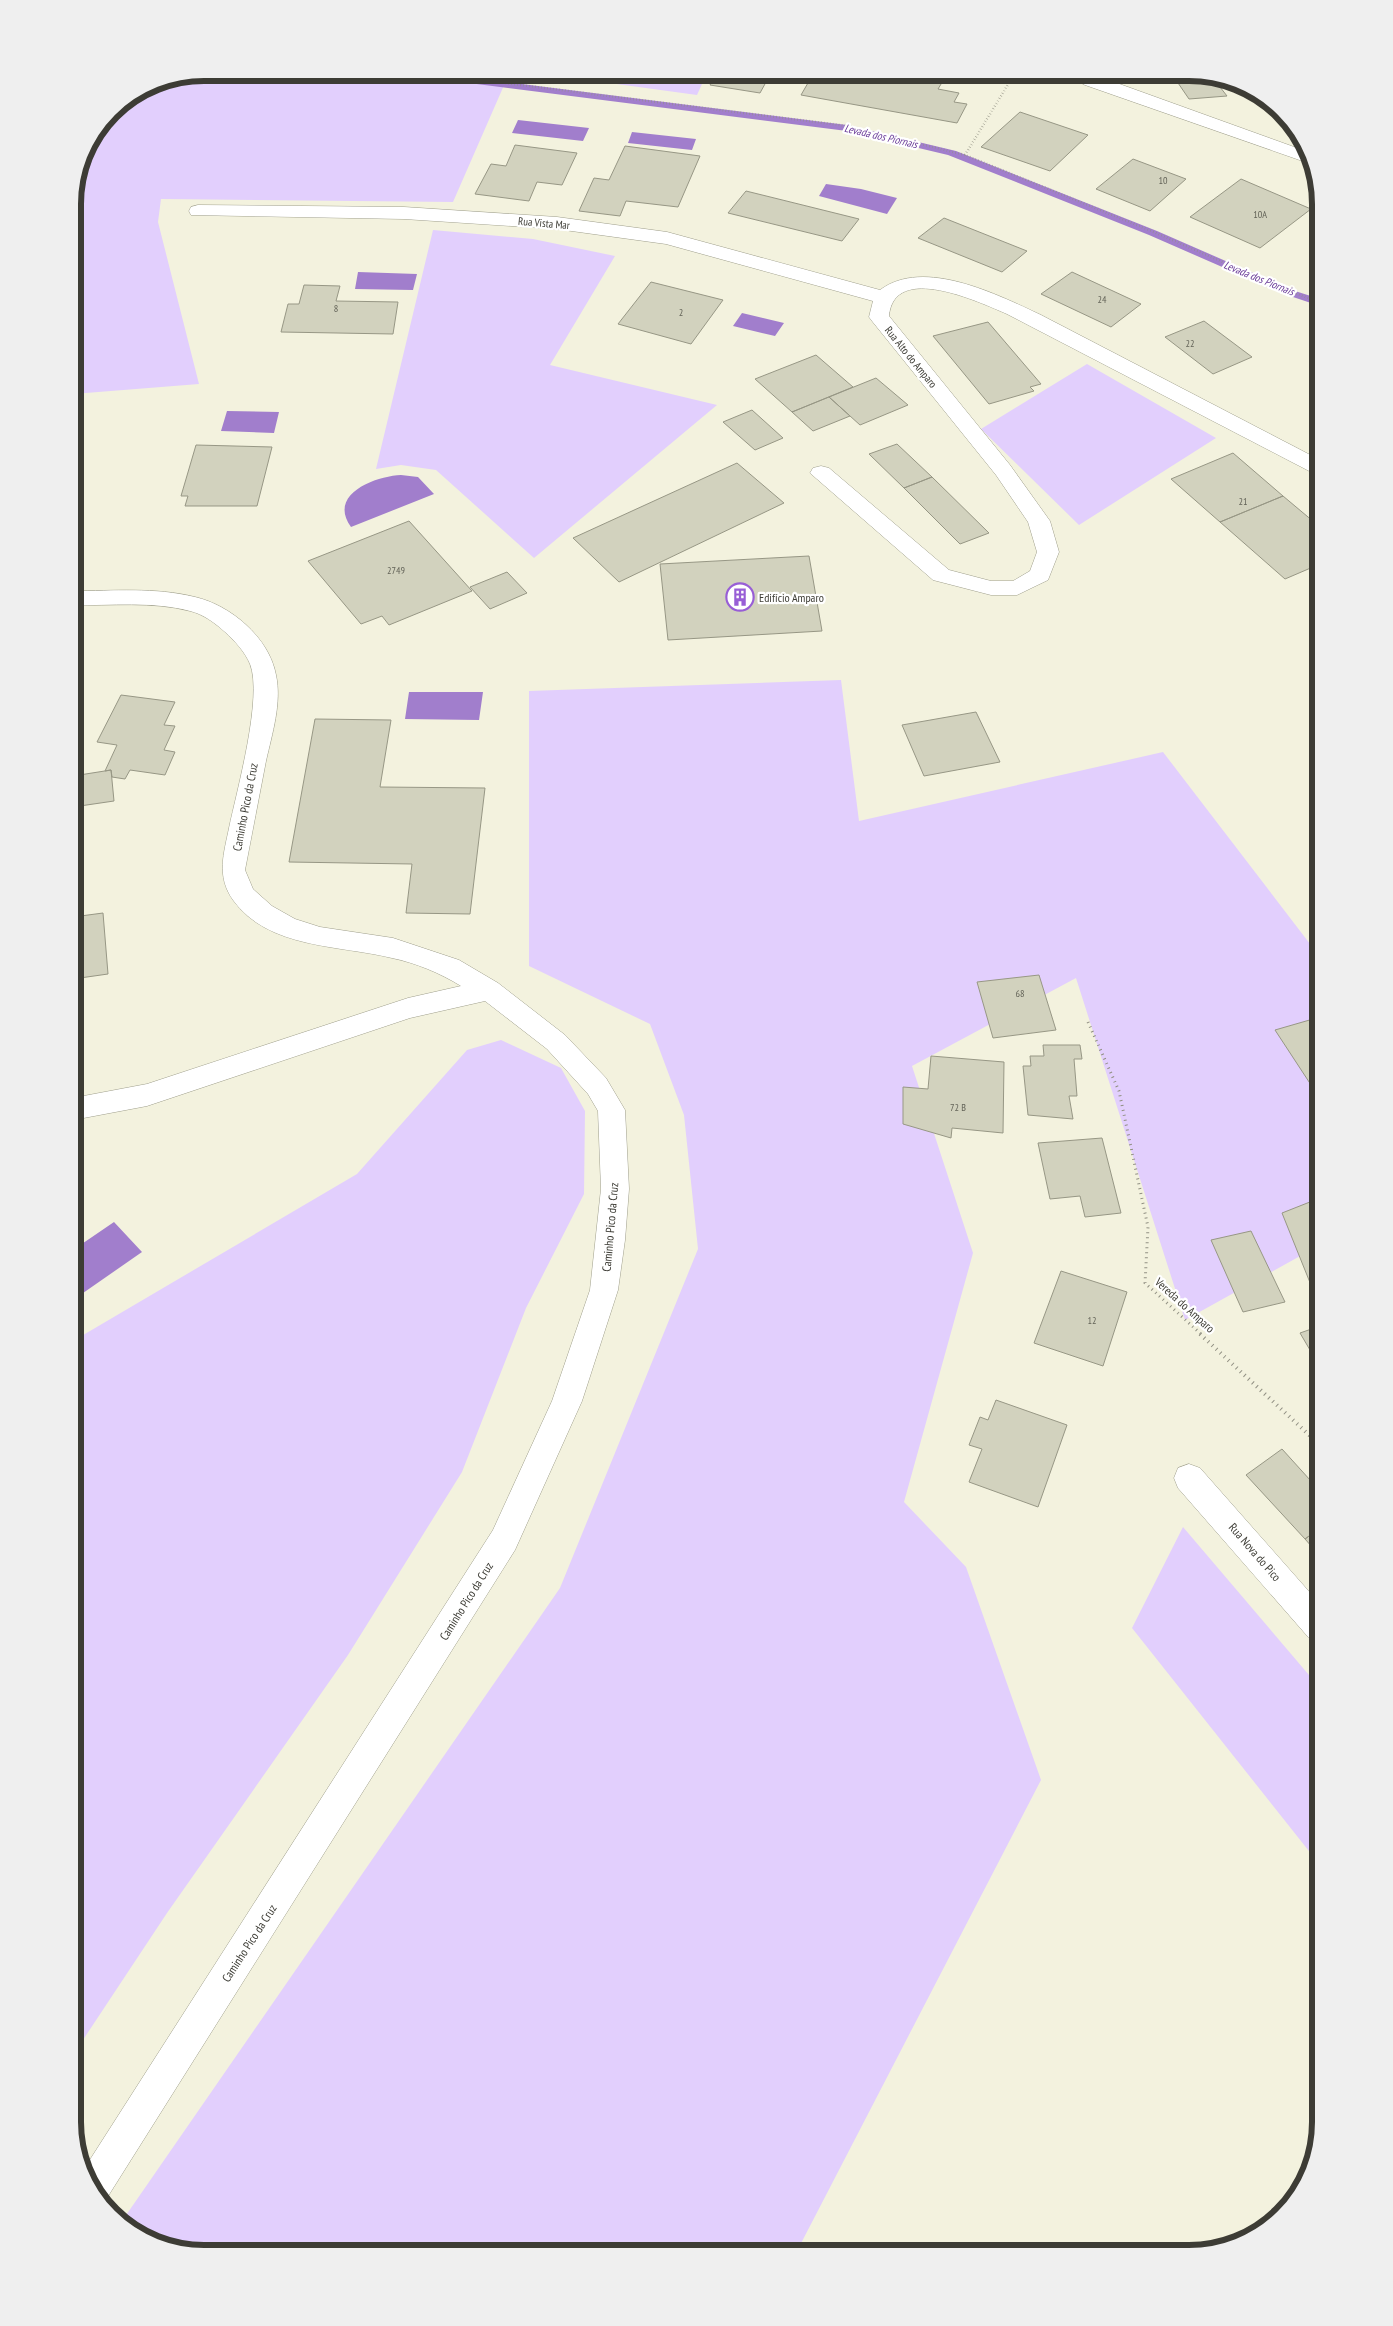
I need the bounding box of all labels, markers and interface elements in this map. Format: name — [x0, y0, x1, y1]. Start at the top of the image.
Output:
water label: Levada dos Piornais — [843, 121, 920, 151]
house number: 10 — [1159, 174, 1168, 187]
house number: 10A — [1253, 208, 1267, 221]
street label: Rua Vista Mar — [518, 214, 570, 232]
water label: Levada dos Piornais — [1222, 258, 1297, 299]
house number: 24 — [1098, 293, 1107, 306]
house number: 8 — [334, 302, 338, 315]
house number: 2 — [679, 306, 683, 319]
street label: Rua Alto do Amparo — [882, 323, 940, 391]
house number: 22 — [1186, 337, 1195, 350]
house number: 21 — [1239, 495, 1248, 508]
house number: 2749 — [387, 564, 405, 577]
building icon: Edifício Amparo — [725, 582, 755, 612]
place label: Edifício Amparo — [759, 590, 824, 605]
street label: Caminho Pico da Cruz — [229, 762, 261, 852]
house number: 68 — [1016, 987, 1025, 1000]
house number: 72 B — [950, 1101, 966, 1114]
street label: Caminho Pico da Cruz — [599, 1182, 621, 1272]
street label: Vereda do Amparo — [1151, 1274, 1218, 1336]
house number: 12 — [1088, 1314, 1097, 1327]
street label: Rua Nova do Pico — [1226, 1520, 1284, 1584]
street label: Caminho Pico da Cruz — [436, 1559, 496, 1643]
street label: Caminho Pico da Cruz — [218, 1901, 280, 1985]

